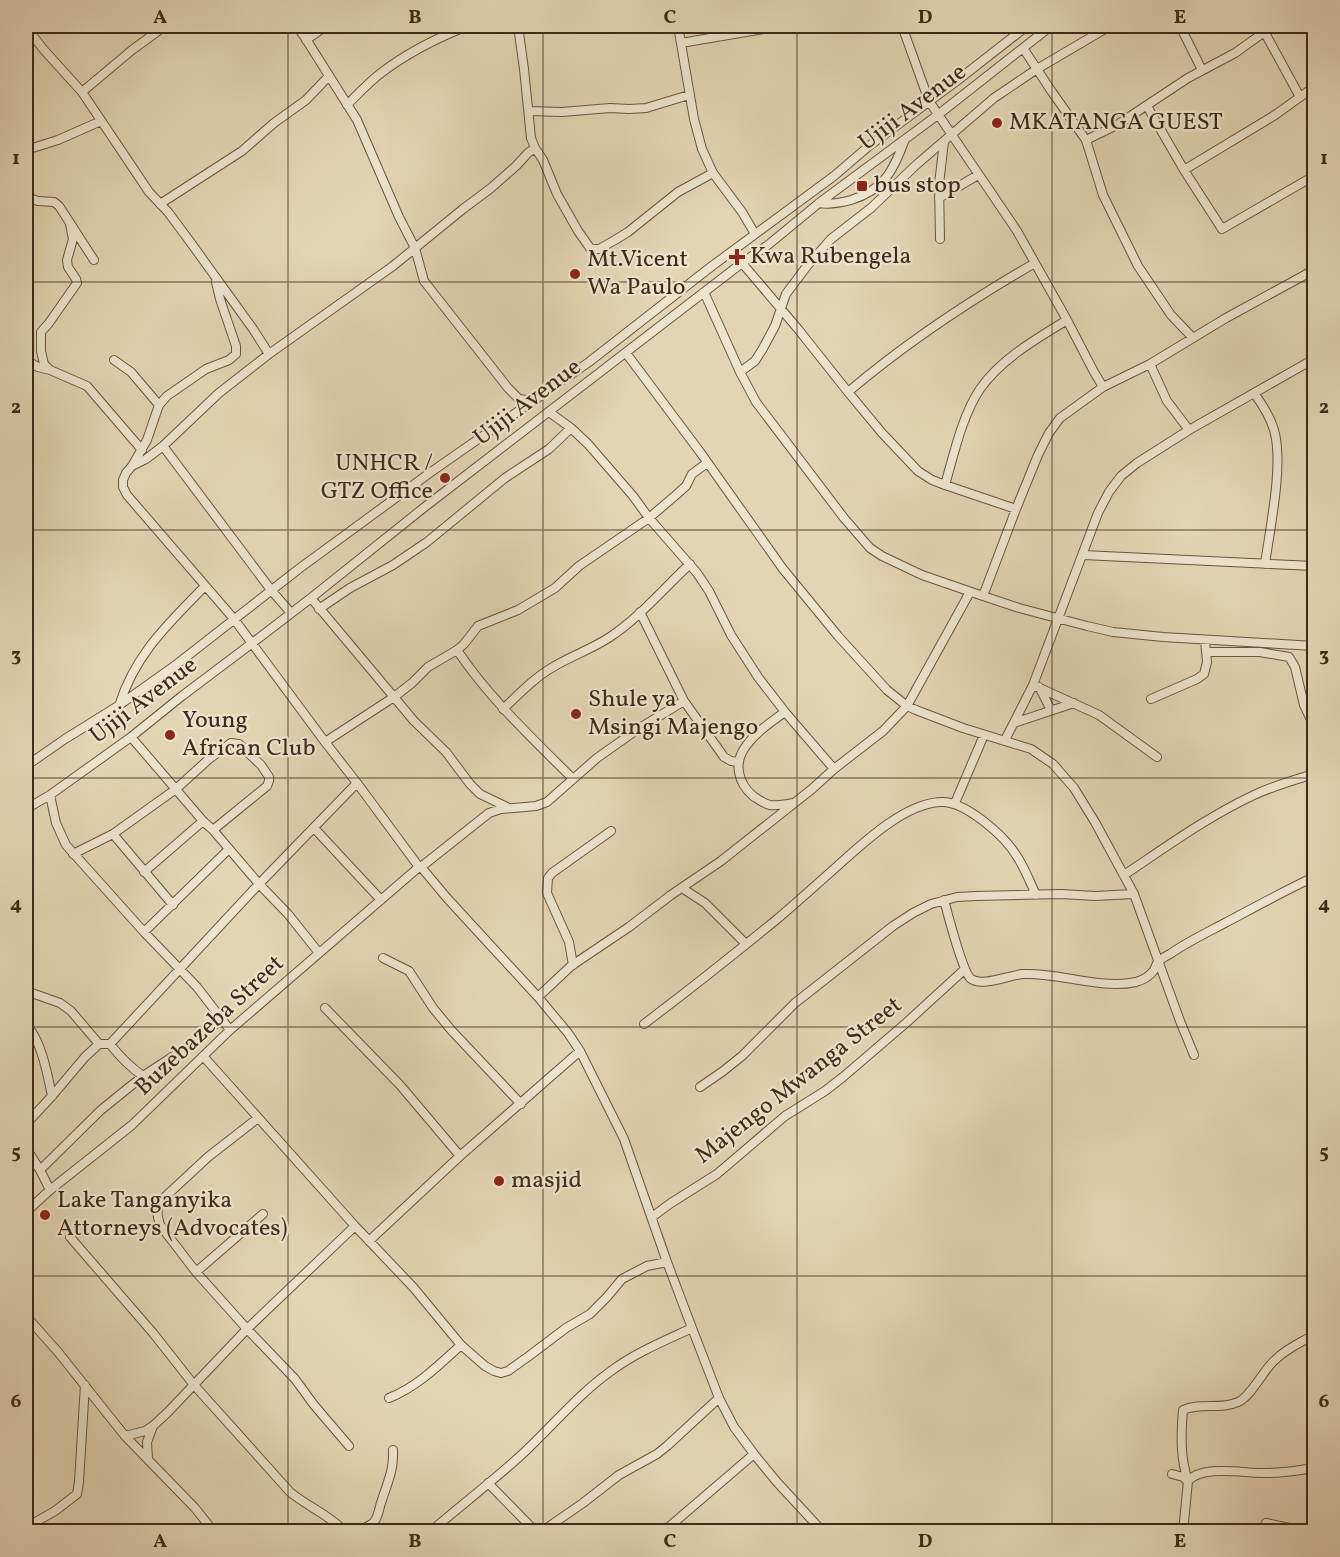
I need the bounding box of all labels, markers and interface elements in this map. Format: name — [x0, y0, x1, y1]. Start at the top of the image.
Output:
text: A — [153, 4, 167, 32]
text: B — [408, 4, 422, 32]
text: C — [664, 4, 677, 32]
text: D — [918, 4, 932, 32]
text: E — [1174, 4, 1186, 32]
street label: Ujiji Avenue — [852, 56, 974, 160]
place label: MKATANGA GUEST — [1009, 106, 1223, 140]
marker: MKATANGA GUEST — [990, 116, 1004, 130]
text: 1 — [12, 145, 20, 173]
text: 1 — [1320, 145, 1328, 173]
place label: bus stop — [874, 169, 961, 203]
marker: bus stop — [855, 179, 869, 193]
place label: Kwa Rubengela — [750, 240, 911, 274]
place label: Mt.Vicent Wa Paulo — [587, 243, 688, 305]
marker: Kwa Rubengela — [728, 248, 746, 266]
marker: Mt.Vicent Wa Paulo — [568, 267, 582, 281]
street label: Ujiji Avenue — [467, 351, 589, 455]
text: 2 — [11, 394, 21, 422]
text: 2 — [1319, 394, 1329, 422]
place label: UNHCR / GTZ Office — [321, 447, 433, 509]
marker: UNHCR / GTZ Office — [438, 471, 452, 485]
text: 3 — [11, 642, 21, 670]
text: 3 — [1319, 642, 1329, 670]
street label: Ujiji Avenue — [83, 649, 205, 753]
place label: Shule ya Msingi Majengo — [588, 683, 758, 745]
place label: Young African Club — [182, 704, 316, 766]
marker: Shule ya Msingi Majengo — [569, 707, 583, 721]
marker: Young African Club — [163, 728, 177, 742]
text: 4 — [10, 891, 22, 919]
text: 4 — [1318, 891, 1330, 919]
street label: Buzebazeba Street — [128, 948, 292, 1104]
street label: Majengo Mwanga Street — [688, 989, 910, 1173]
text: 5 — [11, 1139, 21, 1167]
text: 5 — [1319, 1139, 1329, 1167]
place label: masjid — [511, 1164, 582, 1198]
marker: masjid — [492, 1174, 506, 1188]
place label: Lake Tanganyika Attorneys (Advocates) — [57, 1184, 288, 1246]
marker: Lake Tanganyika Attorneys (Advocates) — [38, 1208, 52, 1222]
text: 6 — [11, 1388, 22, 1416]
text: 6 — [1319, 1388, 1330, 1416]
text: A — [153, 1528, 167, 1556]
text: B — [408, 1528, 422, 1556]
text: C — [664, 1528, 677, 1556]
text: D — [918, 1528, 932, 1556]
text: E — [1174, 1528, 1186, 1556]

